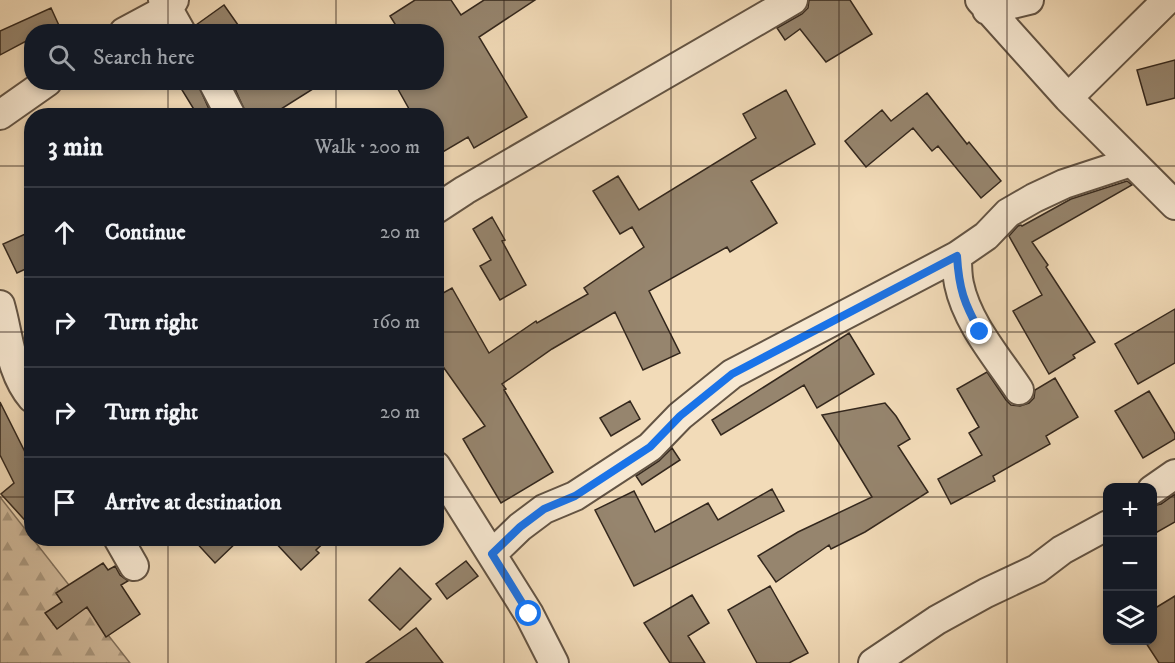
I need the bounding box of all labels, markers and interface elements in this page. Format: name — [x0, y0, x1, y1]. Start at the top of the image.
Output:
search box — [24, 24, 444, 90]
icon: search — [45, 41, 78, 74]
text: Search here — [93, 44, 195, 71]
text: 3 min — [48, 131, 103, 164]
text: Walk · 200 m — [314, 135, 420, 160]
icon: ahead — [48, 216, 81, 249]
text: Continue — [105, 219, 186, 246]
text: 20 m — [380, 220, 420, 245]
icon: right — [48, 306, 81, 339]
text: Turn right — [105, 309, 198, 336]
text: 160 m — [372, 310, 420, 335]
route end — [966, 318, 992, 344]
icon: right — [48, 396, 81, 429]
text: Turn right — [105, 399, 198, 426]
text: 20 m — [380, 400, 420, 425]
map controls — [1103, 483, 1157, 645]
button: + — [1103, 483, 1157, 537]
icon: arrive — [48, 486, 81, 519]
text: Arrive at destination — [105, 489, 282, 516]
button: − — [1103, 537, 1157, 591]
button: layers — [1103, 591, 1157, 645]
route start — [515, 600, 541, 626]

